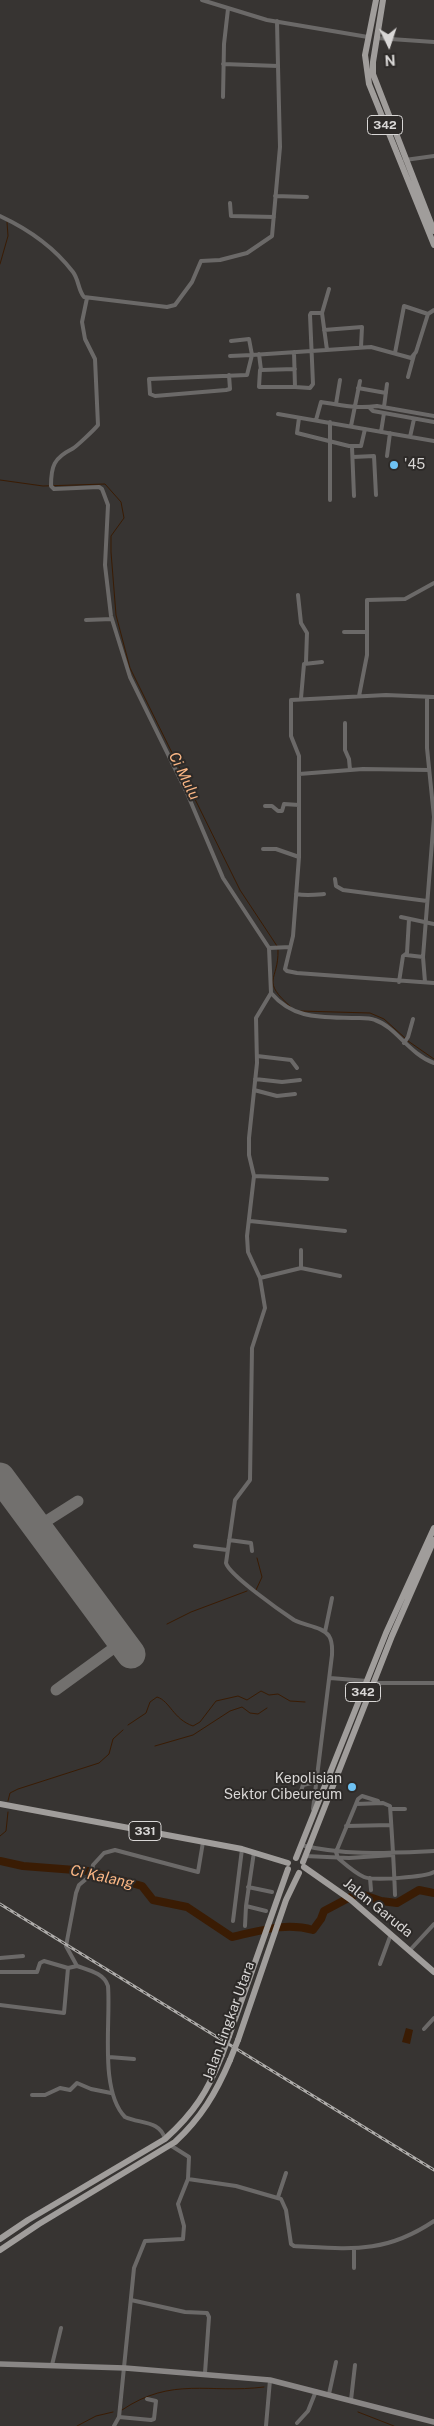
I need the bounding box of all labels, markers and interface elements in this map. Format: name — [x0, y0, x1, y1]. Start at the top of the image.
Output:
north arrow — [364, 20, 414, 70]
text: N — [384, 52, 396, 68]
road number: 342 — [368, 116, 402, 134]
place label: '45 — [404, 457, 425, 473]
marker: '45 — [388, 459, 400, 471]
water label: Ci Mulu — [165, 749, 203, 803]
road number: 342 — [346, 1682, 380, 1701]
place label: Kepolisian Sektor Cibeureum — [224, 1771, 342, 1804]
marker: Kepolisian Sektor Cibeureum — [346, 1781, 358, 1793]
road number: 331 — [129, 1822, 161, 1840]
water label: Ci Kalang — [68, 1861, 136, 1893]
street label: Jalan Garuda — [340, 1875, 416, 1941]
street label: Jalan Lingkar Utara — [200, 1959, 258, 2083]

